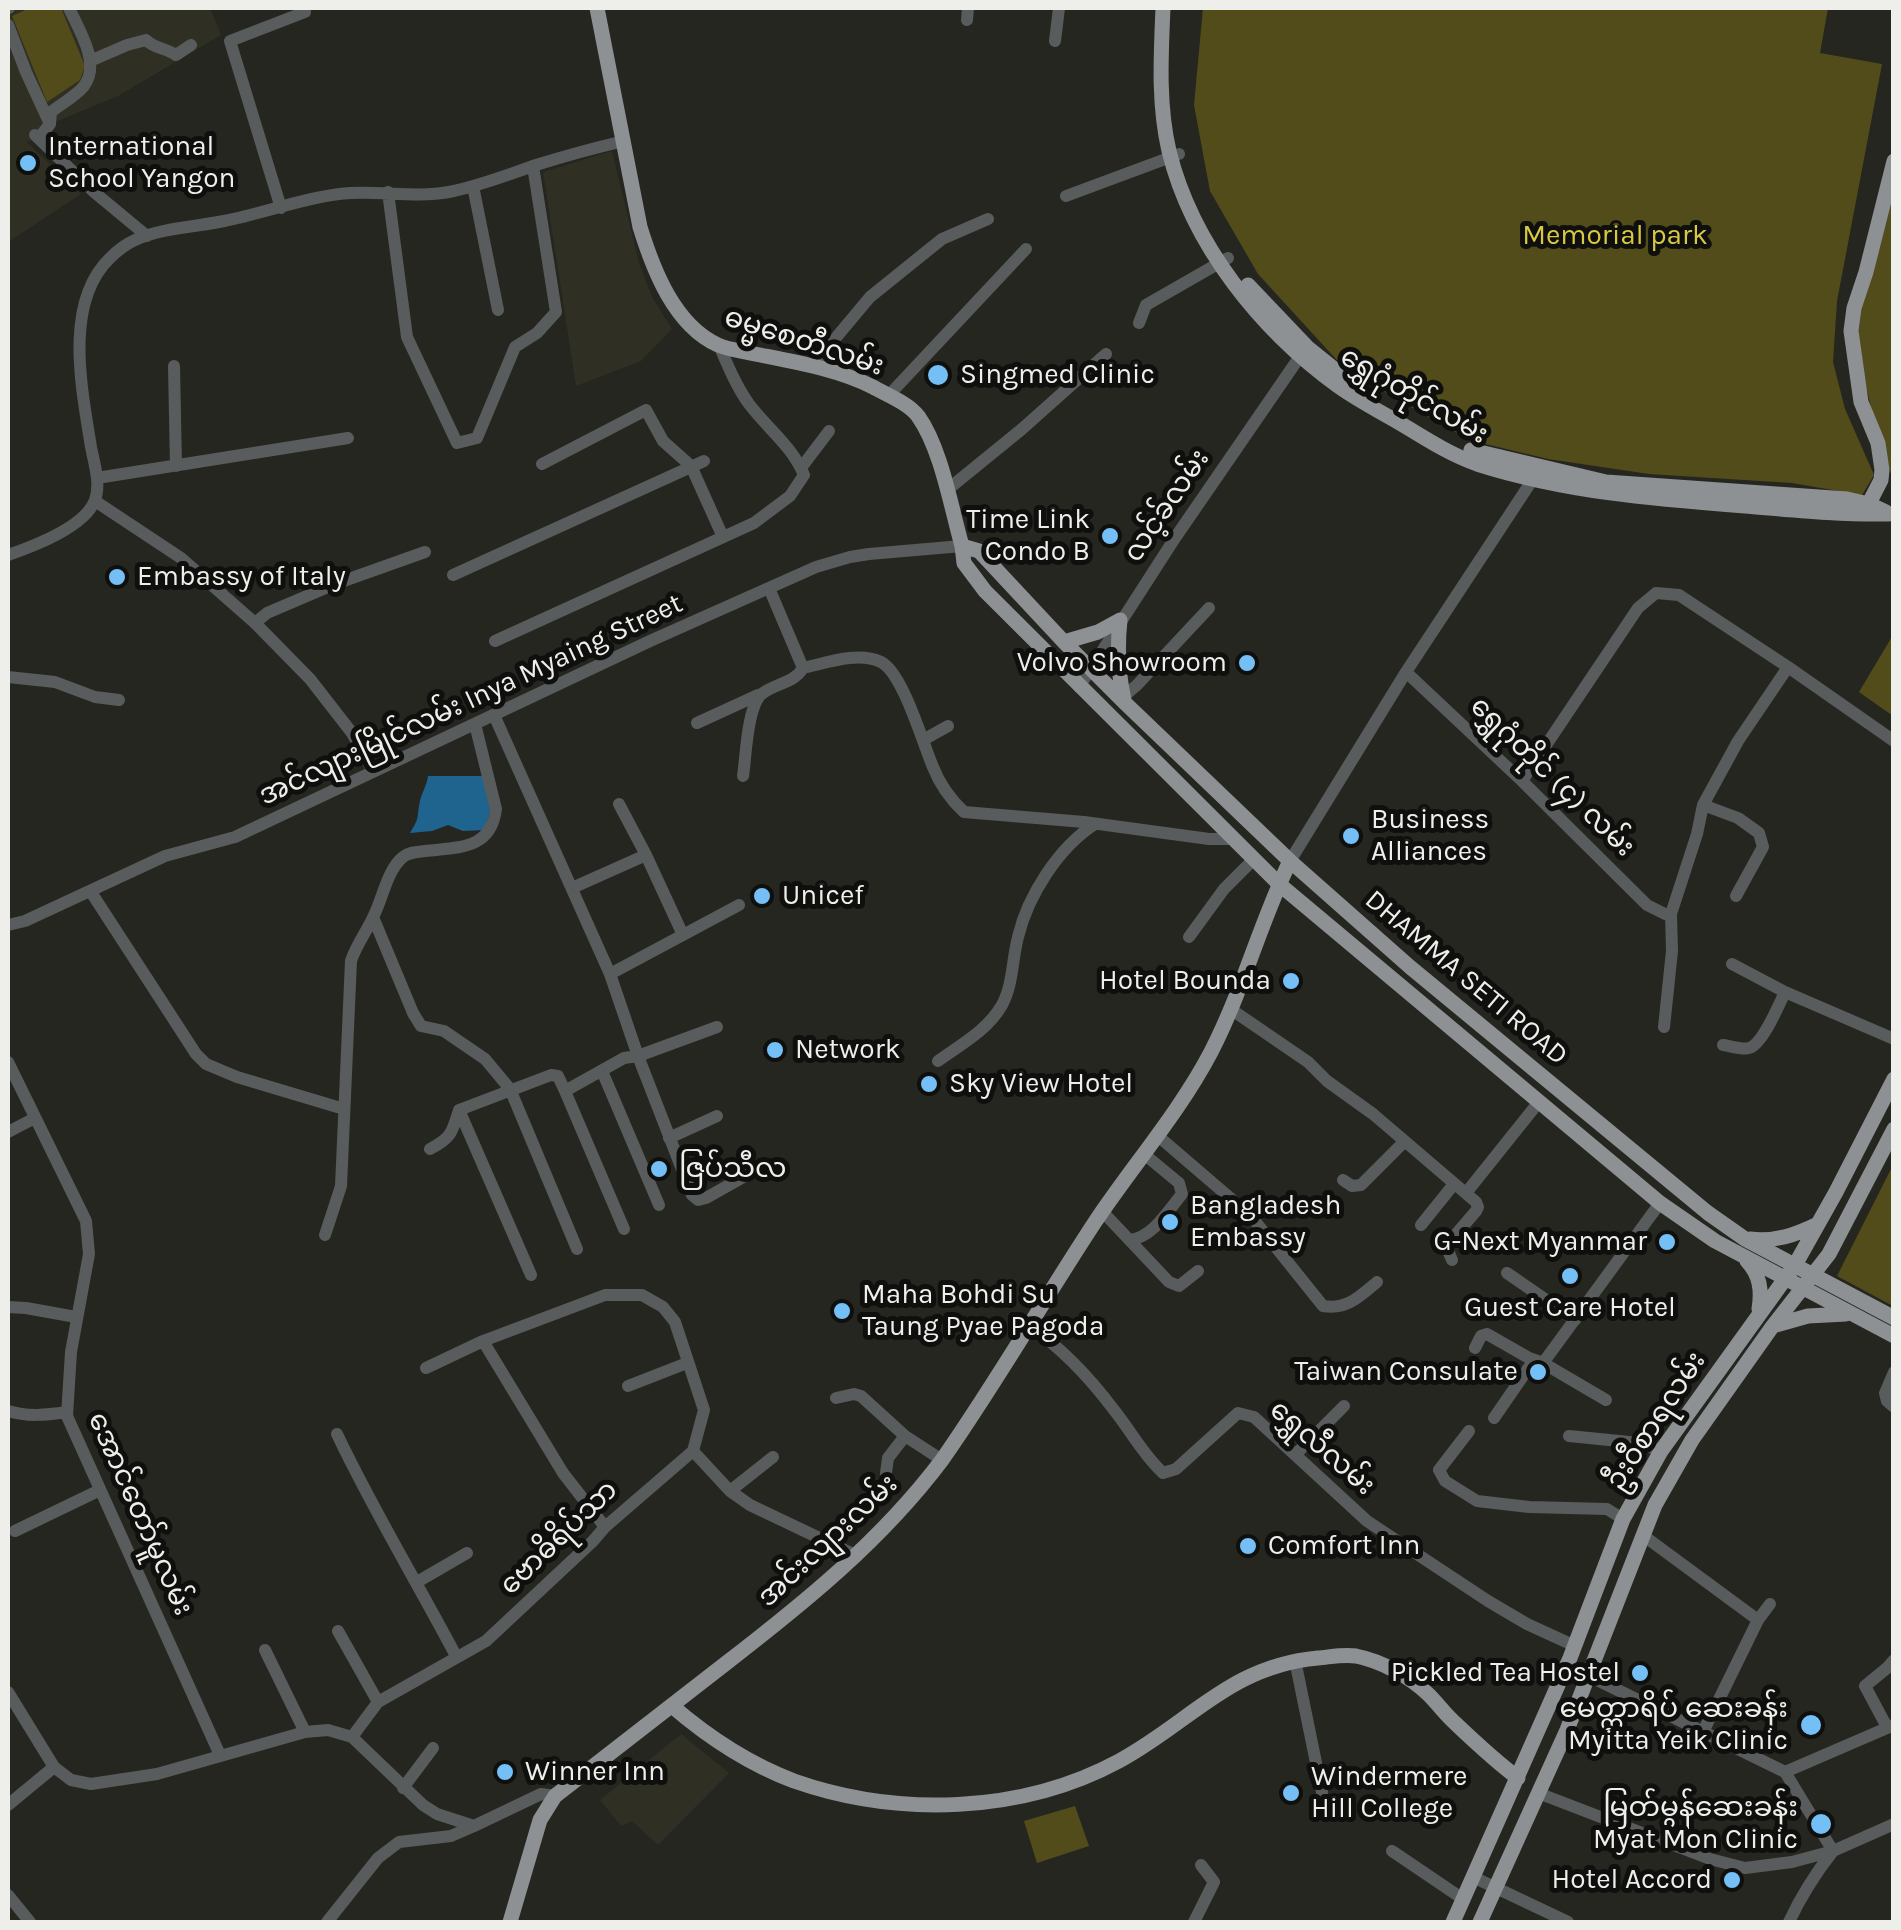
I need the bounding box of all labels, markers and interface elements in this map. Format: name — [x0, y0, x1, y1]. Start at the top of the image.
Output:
place label: International School Yangon — [48, 130, 235, 196]
marker: International School Yangon — [17, 152, 39, 174]
park label: Memorial park — [1522, 219, 1708, 253]
street label: ဓမ္မစေတီလမ်း — [720, 300, 888, 384]
street label: ရွှေဂုံတိုင်လမ်း — [1334, 340, 1494, 452]
place label: Singmed Clinic — [960, 358, 1155, 392]
marker: Singmed Clinic — [925, 362, 951, 388]
street label: လင့်ခ်လမ်း — [1117, 443, 1217, 569]
place label: Time Link Condo B — [966, 503, 1090, 569]
marker: Time Link Condo B — [1099, 525, 1121, 547]
place label: Embassy of Italy — [137, 560, 346, 594]
marker: Embassy of Italy — [106, 566, 128, 588]
street label: အင်လျားမြိုင်လမ်း Inya Myaing Street — [254, 587, 688, 813]
place label: Volvo Showroom — [1017, 646, 1227, 680]
marker: Volvo Showroom — [1236, 652, 1258, 674]
street label: ရွှေဂုံတိုင် (၄) လမ်း — [1463, 690, 1641, 864]
place label: Business Alliances — [1371, 803, 1489, 869]
marker: Business Alliances — [1340, 825, 1362, 847]
place label: Unicef — [782, 879, 864, 913]
street label: DHAMMA SETI ROAD — [1358, 883, 1574, 1073]
marker: Unicef — [751, 885, 773, 907]
place label: Hotel Bounda — [1099, 964, 1271, 998]
marker: Hotel Bounda — [1280, 970, 1302, 992]
place label: Network — [795, 1033, 901, 1067]
marker: Network — [764, 1039, 786, 1061]
place label: Sky View Hotel — [949, 1067, 1133, 1101]
marker: Sky View Hotel — [918, 1073, 940, 1095]
place label: ဇြပ်သီလ — [679, 1152, 787, 1186]
marker: ဇြပ်သီလ — [648, 1158, 670, 1180]
place label: Bangladesh Embassy — [1190, 1189, 1341, 1255]
marker: Bangladesh Embassy — [1159, 1211, 1181, 1233]
place label: G-Next Myanmar — [1433, 1225, 1647, 1259]
marker: G-Next Myanmar — [1656, 1231, 1678, 1253]
marker: Guest Care Hotel — [1559, 1265, 1581, 1287]
place label: Maha Bohdi Su Taung Pyae Pagoda — [862, 1278, 1104, 1344]
place label: Guest Care Hotel — [1464, 1291, 1676, 1325]
marker: Maha Bohdi Su Taung Pyae Pagoda — [831, 1300, 853, 1322]
street label: ဦးဝီစာရလမ်း — [1599, 1346, 1713, 1496]
place label: Taiwan Consulate — [1294, 1355, 1518, 1389]
marker: Taiwan Consulate — [1527, 1361, 1549, 1383]
street label: ရွှေလီလမ်း — [1263, 1393, 1381, 1503]
street label: အောင်တော်မူလမ်း — [80, 1407, 200, 1621]
street label: အင်းလျားလမ်း — [751, 1468, 905, 1614]
street label: ဗောဓိရိပ်သာ — [493, 1474, 625, 1602]
place label: Comfort Inn — [1268, 1529, 1420, 1563]
marker: Comfort Inn — [1237, 1535, 1259, 1557]
place label: Pickled Tea Hostel — [1391, 1656, 1620, 1690]
marker: Pickled Tea Hostel — [1629, 1662, 1651, 1684]
place label: မေတ္တာရိပ် ဆေးခန်း Myitta Yeik Clinic — [1560, 1692, 1788, 1758]
marker: မေတ္တာရိပ် ဆေးခန်း Myitta Yeik Clinic — [1798, 1712, 1824, 1738]
place label: Winner Inn — [525, 1755, 665, 1789]
place label: Windermere Hill College — [1311, 1760, 1467, 1826]
marker: Winner Inn — [494, 1761, 516, 1783]
marker: Windermere Hill College — [1280, 1782, 1302, 1804]
place label: မြတ်မွန်ဆေးခန်း Myat Mon Clinic — [1593, 1791, 1798, 1857]
marker: မြတ်မွန်ဆေးခန်း Myat Mon Clinic — [1808, 1811, 1834, 1837]
place label: Hotel Accord — [1552, 1863, 1712, 1897]
marker: Hotel Accord — [1721, 1869, 1743, 1891]

